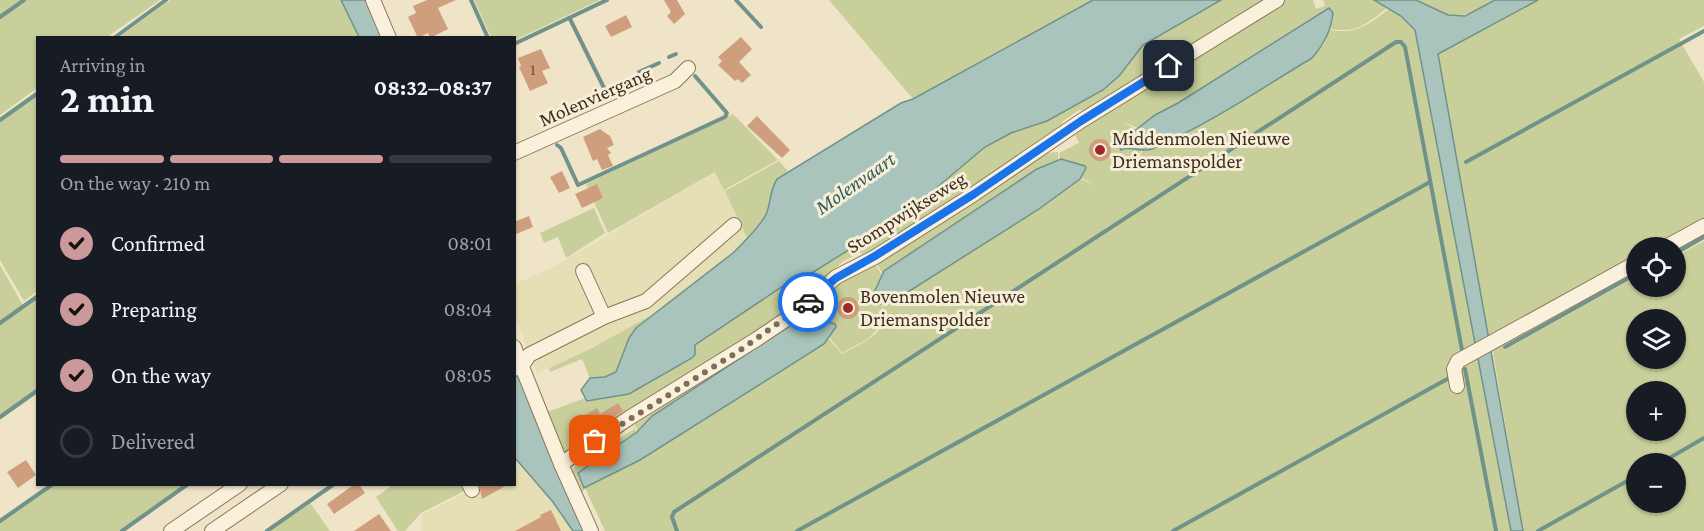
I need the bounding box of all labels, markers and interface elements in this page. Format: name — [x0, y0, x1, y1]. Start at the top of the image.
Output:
pin — [1143, 40, 1194, 91]
icon: home — [1152, 49, 1185, 82]
text: Arriving in — [60, 54, 145, 76]
house number: 1 — [530, 61, 536, 78]
street label: Molenviergang — [535, 61, 655, 131]
text: 08:32–08:37 — [374, 75, 492, 100]
text: 2 min — [60, 77, 154, 120]
place label: Middenmolen Nieuwe Driemanspolder — [1112, 127, 1290, 173]
marker: Middenmolen Nieuwe Driemanspolder — [1093, 143, 1107, 157]
water label: Molenvaart — [810, 146, 900, 220]
street label: Stompwijkseweg — [842, 166, 970, 258]
text: On the way · 210 m — [60, 172, 210, 194]
icon: check — [60, 227, 93, 260]
text: Confirmed — [111, 231, 205, 256]
text: 08:01 — [447, 232, 492, 254]
map controls — [1626, 237, 1686, 513]
button: locate — [1626, 237, 1686, 297]
courier — [778, 272, 838, 332]
place label: Bovenmolen Nieuwe Driemanspolder — [860, 285, 1025, 331]
icon: car — [792, 286, 825, 319]
icon: check — [60, 293, 93, 326]
text: Preparing — [111, 297, 197, 322]
text: 08:04 — [444, 298, 492, 320]
marker: Bovenmolen Nieuwe Driemanspolder — [841, 301, 855, 315]
button: layers — [1626, 309, 1686, 369]
icon: check — [60, 359, 93, 392]
text: On the way — [111, 363, 211, 388]
text: 08:05 — [445, 364, 492, 386]
button: + — [1626, 381, 1686, 441]
pin — [569, 415, 620, 466]
icon: bag — [578, 424, 611, 457]
text: Delivered — [111, 429, 195, 454]
button: − — [1626, 453, 1686, 513]

